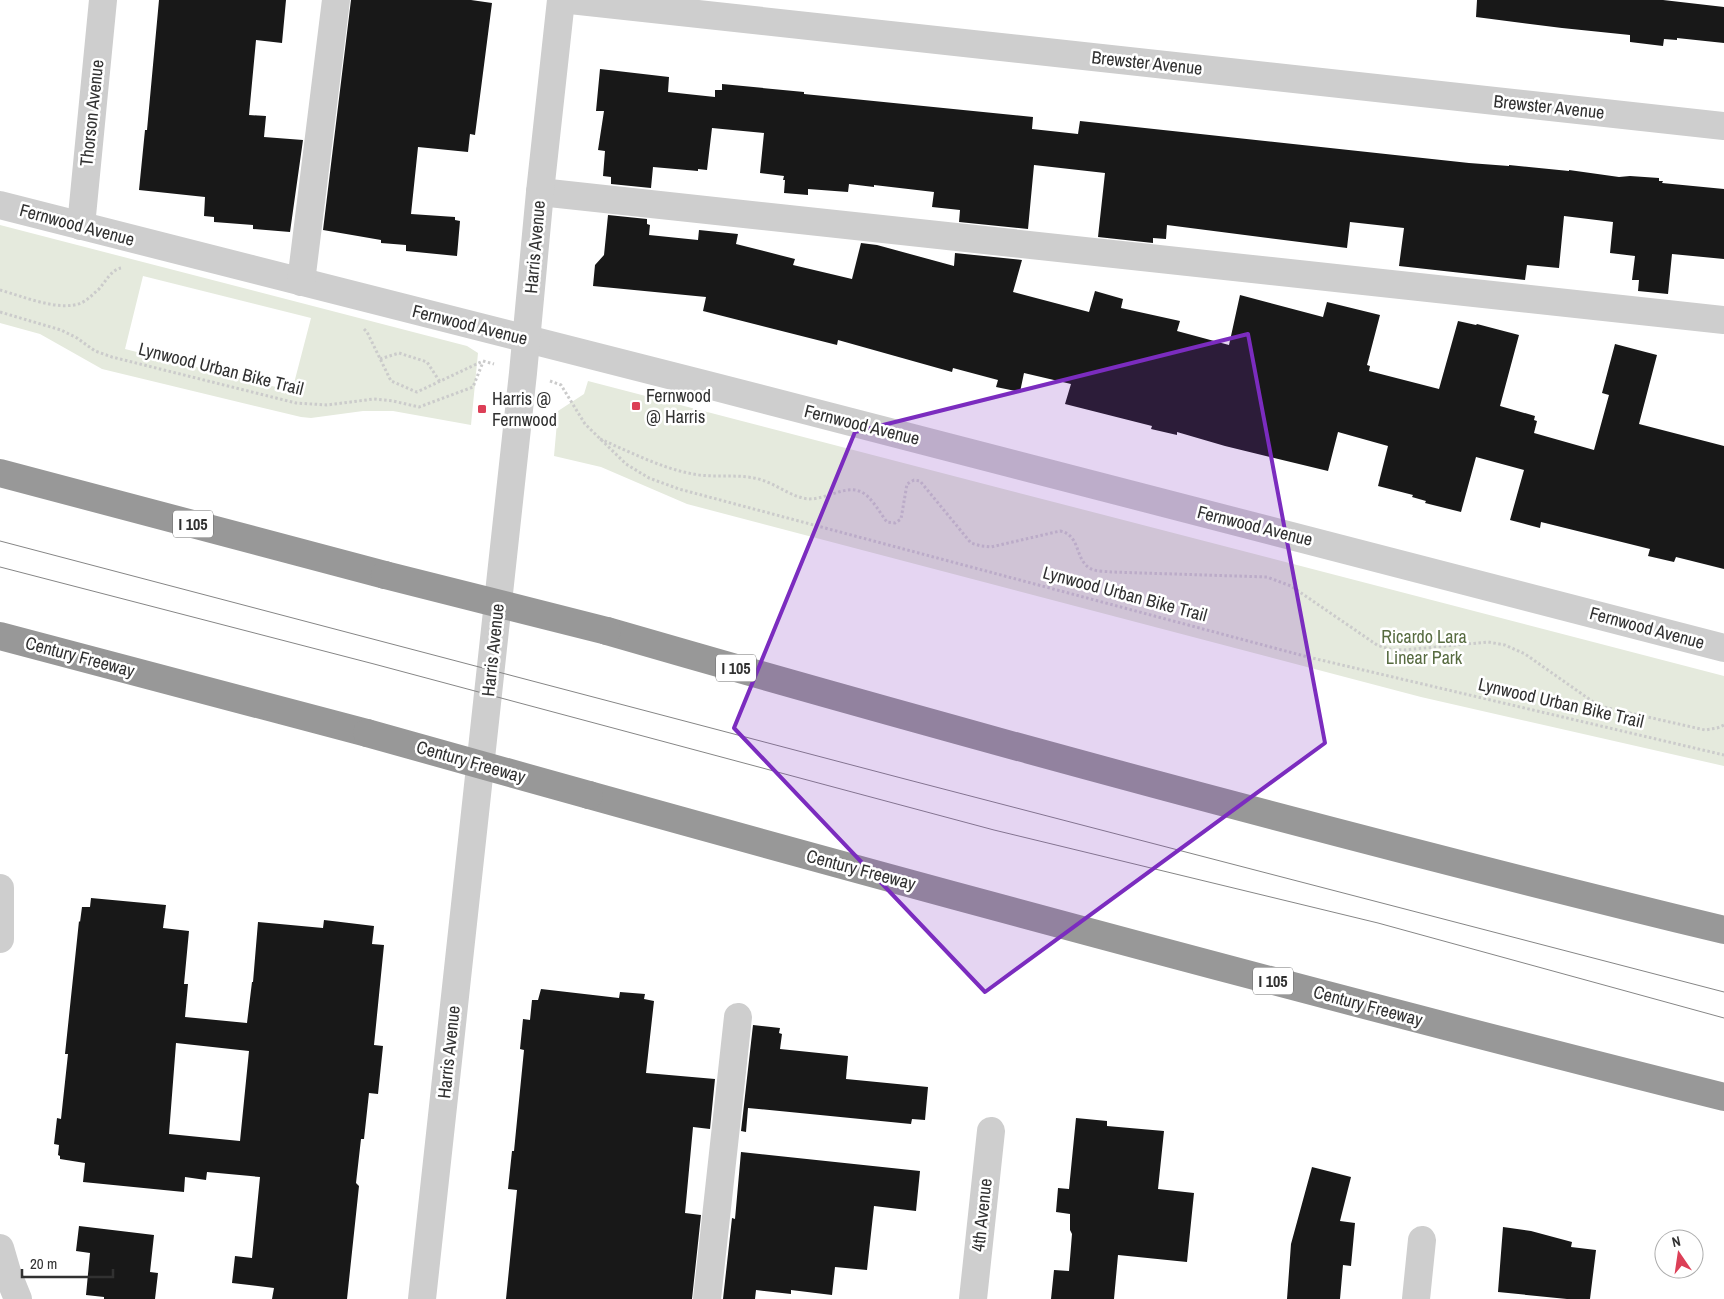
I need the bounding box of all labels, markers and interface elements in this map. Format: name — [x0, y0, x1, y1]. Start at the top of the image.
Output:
street label: Brewster Avenue — [1090, 44, 1204, 81]
street label: Thorson Avenue — [73, 58, 110, 168]
street label: Brewster Avenue — [1492, 88, 1606, 125]
street label: Fernwood Avenue — [17, 197, 137, 252]
street label: Harris Avenue — [518, 199, 551, 295]
street label: Fernwood Avenue — [410, 298, 530, 351]
street label: Lynwood Urban Bike Trail — [136, 336, 306, 401]
place label: Fernwood @ Harris — [646, 383, 711, 429]
place label: Harris @ Fernwood — [492, 386, 557, 432]
street label: Fernwood Avenue — [802, 398, 922, 451]
marker: Fernwood @ Harris — [630, 400, 642, 412]
marker: Harris @ Fernwood — [476, 403, 488, 415]
street label: Fernwood Avenue — [1195, 499, 1315, 552]
road number: I 105 — [173, 510, 213, 538]
street label: Lynwood Urban Bike Trail — [1040, 560, 1210, 628]
street label: Fernwood Avenue — [1587, 600, 1707, 655]
street label: Harris Avenue — [475, 602, 510, 698]
park label: Ricardo Lara Linear Park — [1381, 624, 1467, 670]
street label: Century Freeway — [23, 630, 138, 683]
road number: I 105 — [716, 654, 756, 681]
street label: Lynwood Urban Bike Trail — [1476, 671, 1646, 734]
street label: Century Freeway — [414, 734, 529, 789]
street label: Century Freeway — [804, 843, 919, 896]
road number: I 105 — [1253, 968, 1293, 994]
street label: Century Freeway — [1311, 979, 1426, 1032]
street label: Harris Avenue — [431, 1004, 466, 1100]
street label: 4th Avenue — [965, 1177, 998, 1253]
north arrow — [1654, 1229, 1704, 1279]
text: N — [1670, 1232, 1682, 1251]
scale bar — [22, 1246, 114, 1278]
text: 20 m — [30, 1253, 57, 1274]

